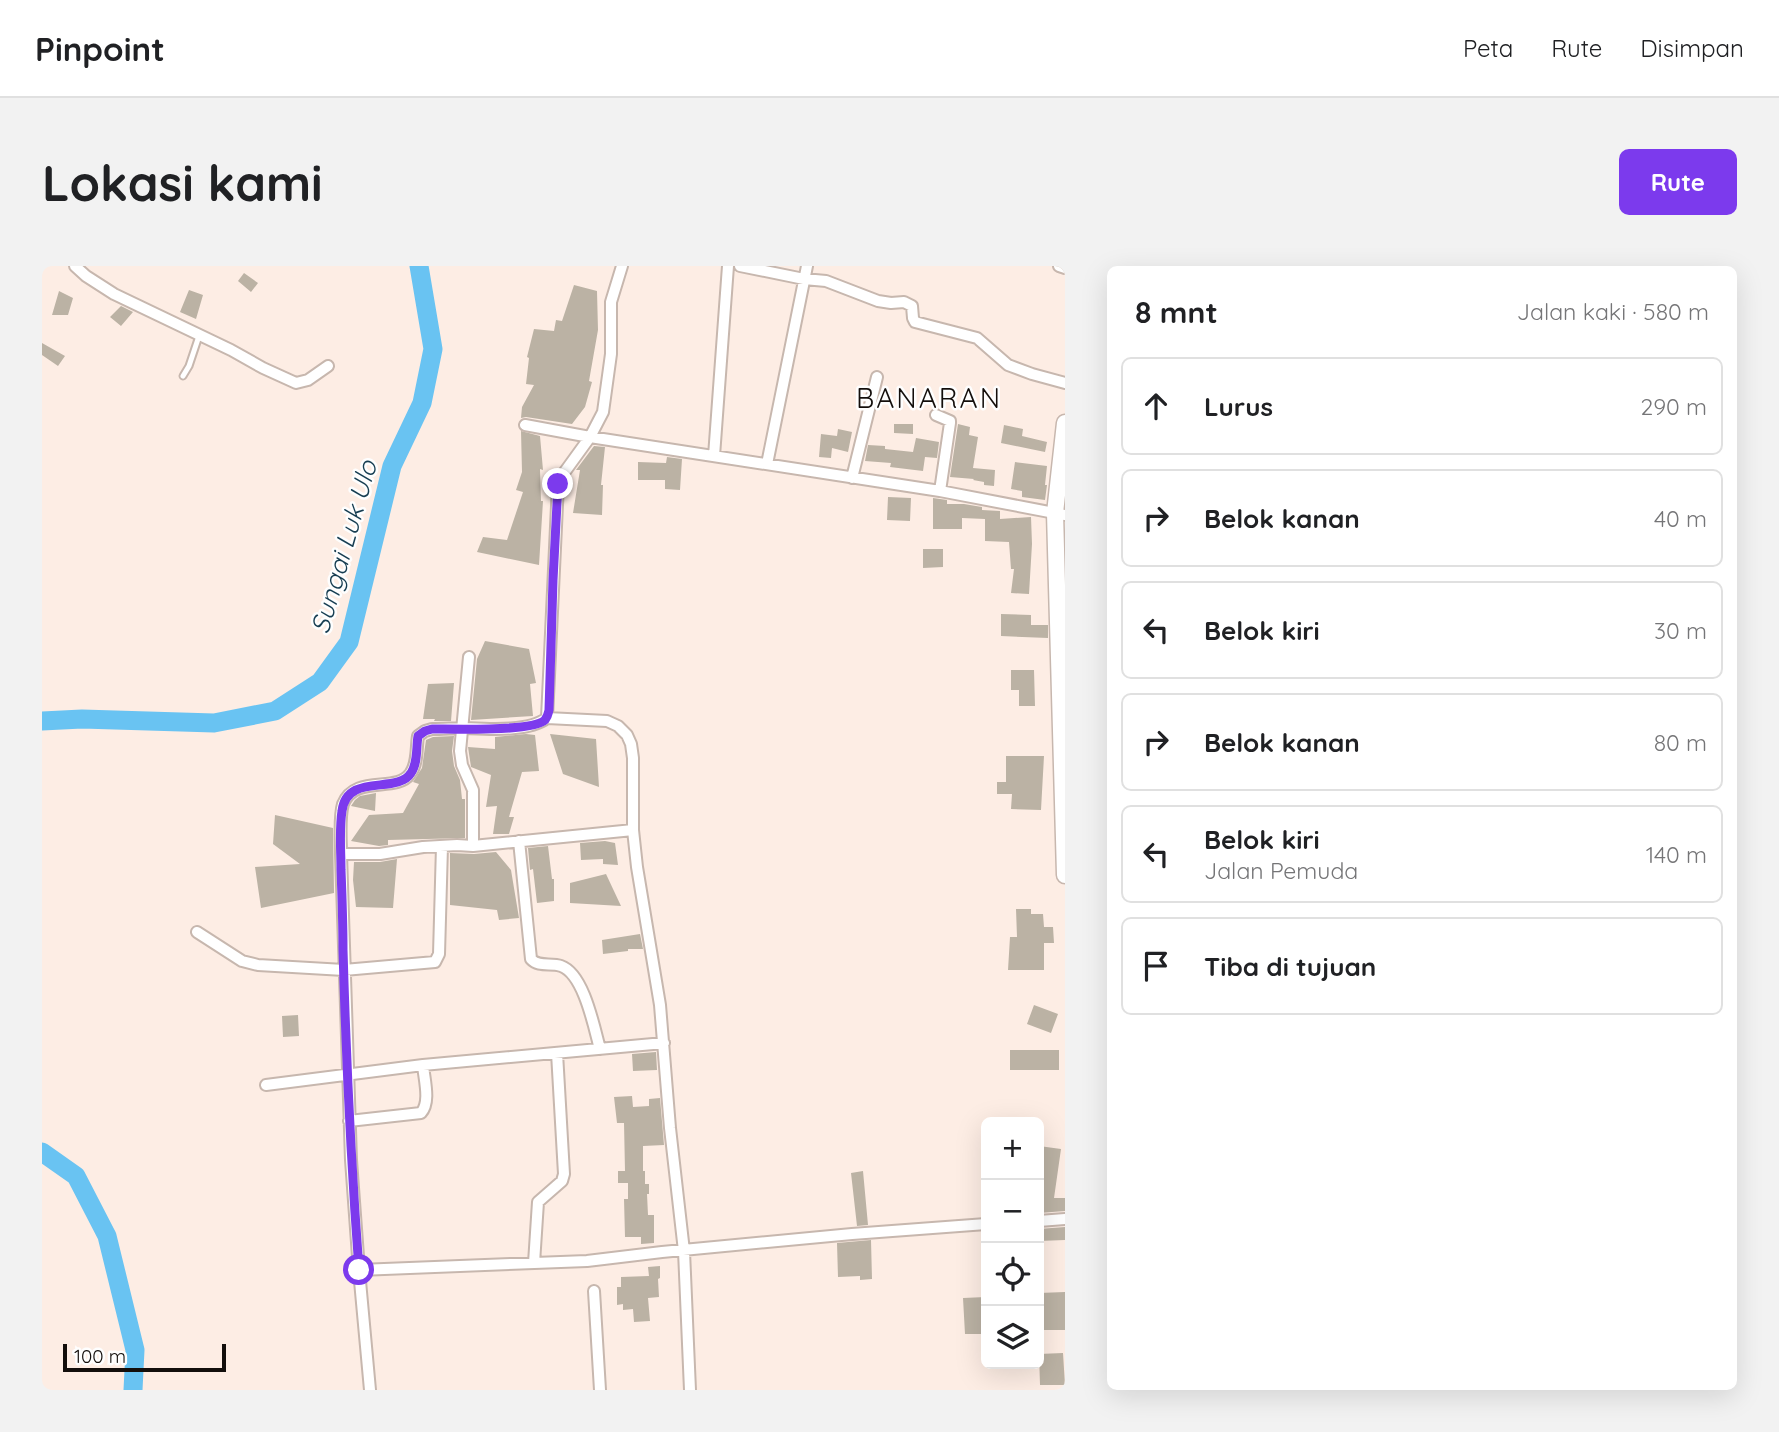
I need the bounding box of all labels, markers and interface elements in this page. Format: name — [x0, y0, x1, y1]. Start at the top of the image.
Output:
text: Pinpoint — [35, 28, 165, 69]
text: Peta — [1463, 33, 1513, 63]
text: Rute — [1551, 33, 1602, 63]
text: Disimpan — [1640, 33, 1744, 63]
button: Rute — [1619, 149, 1737, 215]
text: Lokasi kami — [42, 152, 323, 213]
text: 8 mnt — [1135, 293, 1218, 331]
text: Jalan kaki · 580 m — [1517, 297, 1709, 326]
district label: BANARAN — [856, 380, 1002, 415]
icon: ahead — [1137, 387, 1175, 425]
text: Lurus — [1204, 390, 1273, 423]
text: 290 m — [1640, 392, 1707, 421]
water label: Sungai Luk Ulo — [303, 455, 384, 637]
route end — [542, 468, 573, 499]
icon: right — [1137, 499, 1175, 537]
text: Belok kanan — [1204, 502, 1360, 535]
text: 40 m — [1654, 504, 1707, 533]
icon: left — [1137, 611, 1175, 649]
text: Belok kiri — [1204, 614, 1320, 647]
text: 30 m — [1654, 616, 1707, 645]
icon: right — [1137, 723, 1175, 761]
text: Belok kanan — [1204, 726, 1360, 759]
text: 80 m — [1654, 728, 1707, 757]
text: Belok kiri — [1204, 823, 1320, 856]
icon: left — [1137, 835, 1175, 873]
text: 140 m — [1646, 840, 1707, 869]
text: Jalan Pemuda — [1204, 856, 1358, 885]
icon: arrive — [1137, 947, 1175, 985]
text: Tiba di tujuan — [1204, 950, 1376, 983]
map controls — [981, 1117, 1044, 1369]
button: + — [981, 1117, 1044, 1180]
button: − — [981, 1180, 1044, 1243]
button: locate — [981, 1243, 1044, 1306]
route start — [343, 1254, 374, 1285]
button: layers — [981, 1306, 1044, 1369]
scale bar — [63, 1341, 226, 1373]
text: 100 m — [74, 1344, 126, 1368]

